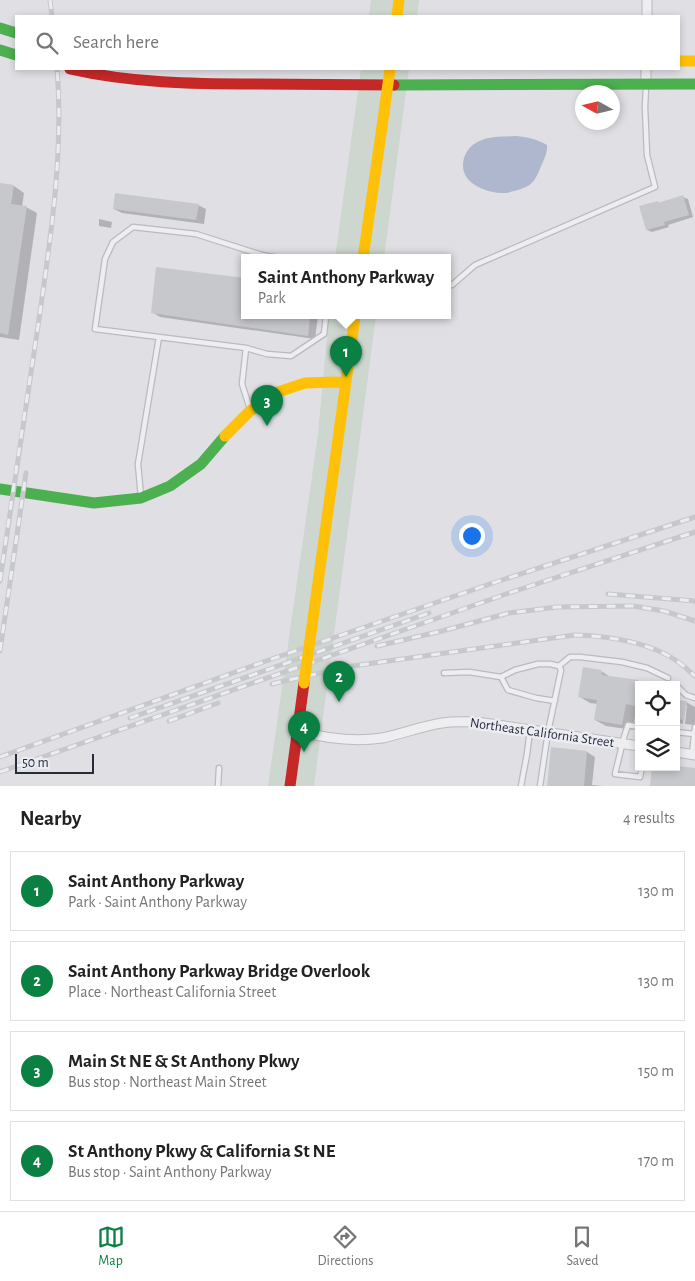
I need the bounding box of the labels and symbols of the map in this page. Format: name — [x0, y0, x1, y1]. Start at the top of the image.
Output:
north arrow — [575, 85, 620, 130]
pin: 1 — [330, 336, 362, 377]
pin: 3 — [251, 385, 283, 426]
your location — [459, 523, 485, 549]
pin: 2 — [323, 661, 355, 702]
pin: 4 — [288, 711, 320, 752]
street label: Northeast California Street — [469, 716, 615, 750]
scale bar — [15, 751, 94, 774]

